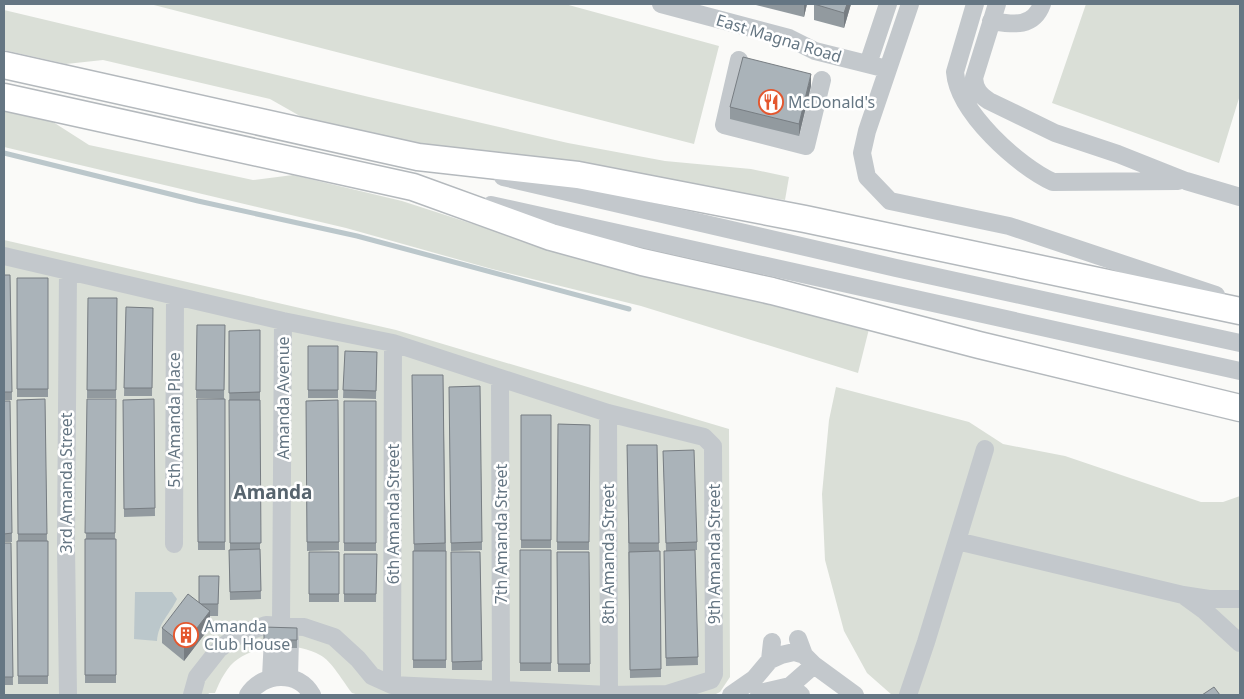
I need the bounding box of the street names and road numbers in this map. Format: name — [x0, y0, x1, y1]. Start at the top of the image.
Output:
street label: East Magna Road — [713, 8, 845, 68]
street label: Amanda Avenue — [272, 336, 294, 460]
street label: 5th Amanda Place — [163, 352, 185, 488]
street label: 3rd Amanda Street — [55, 412, 77, 554]
street label: 6th Amanda Street — [382, 443, 404, 584]
street label: 7th Amanda Street — [490, 463, 512, 604]
street label: 8th Amanda Street — [597, 483, 619, 624]
street label: 9th Amanda Street — [703, 483, 725, 624]

